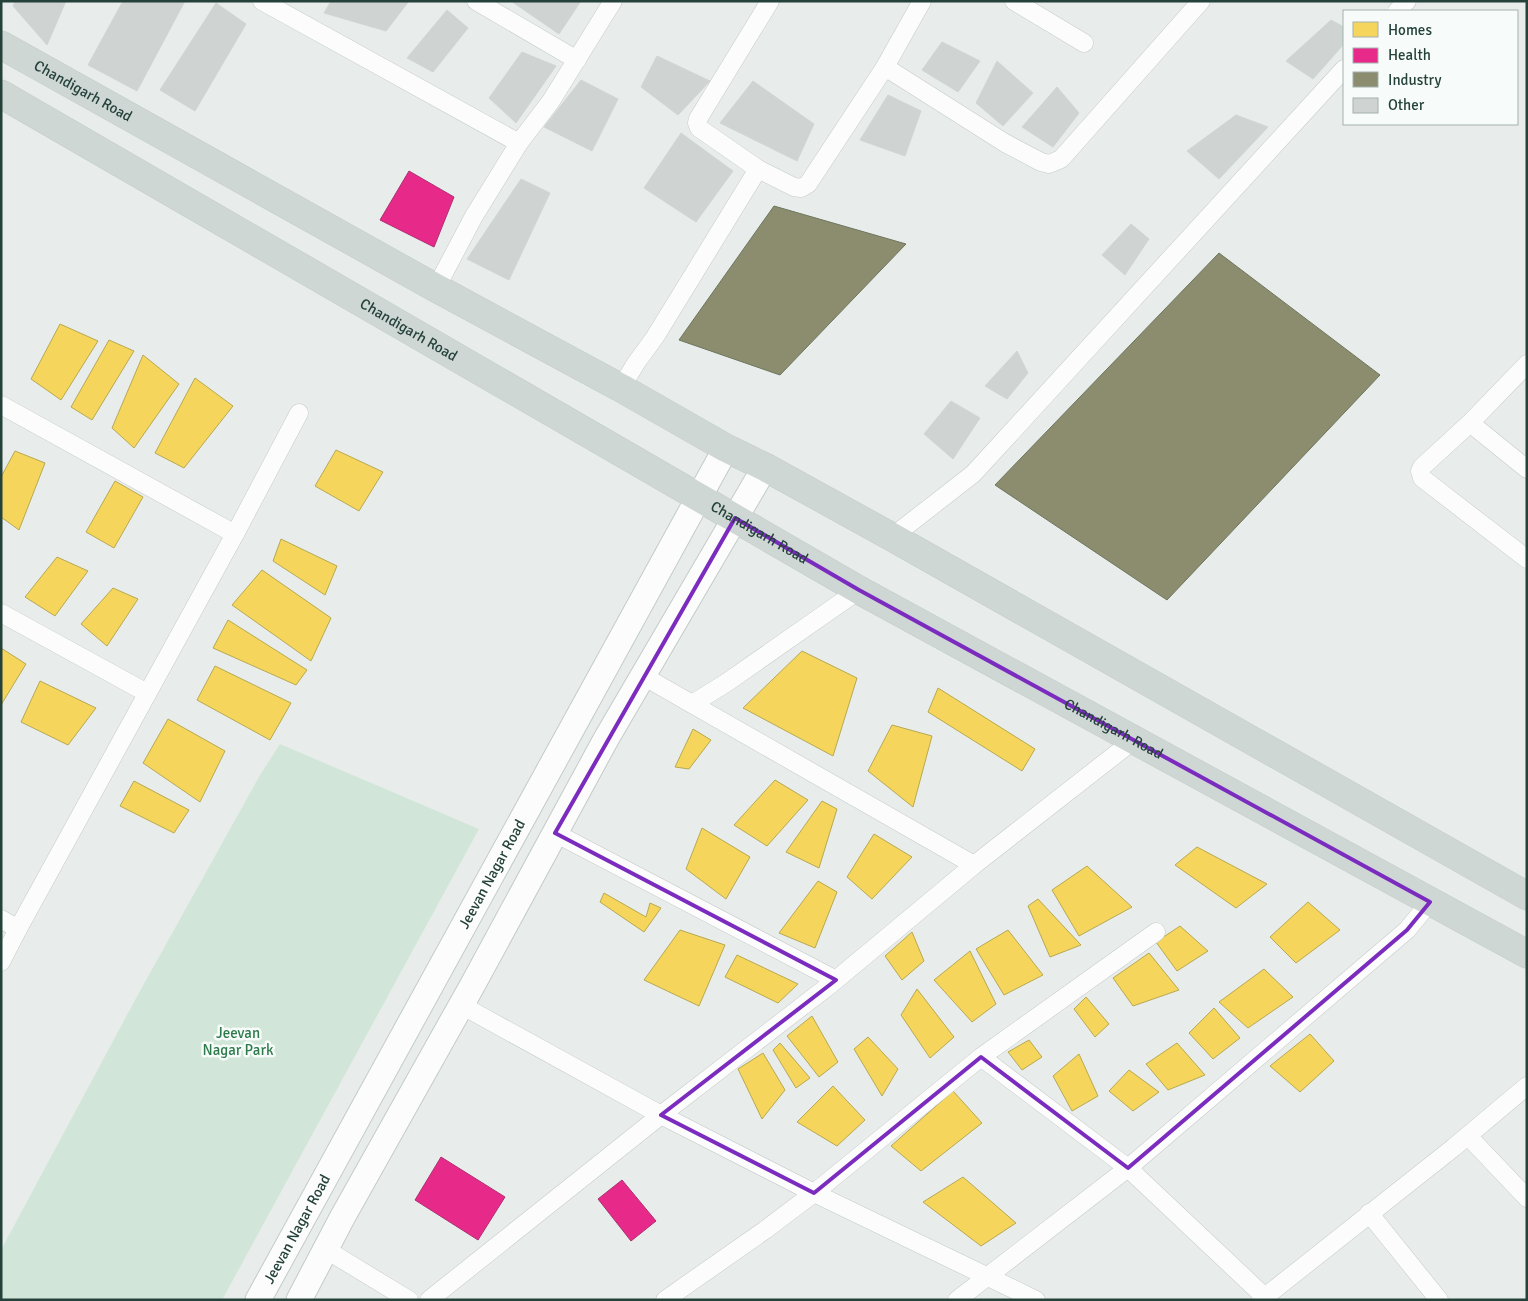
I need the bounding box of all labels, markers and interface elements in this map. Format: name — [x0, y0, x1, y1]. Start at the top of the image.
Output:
legend — [1343, 10, 1518, 125]
text: Homes — [1388, 21, 1432, 39]
text: Health — [1388, 46, 1431, 64]
street label: Chandigarh Road — [31, 56, 135, 125]
text: Industry — [1388, 71, 1441, 89]
text: Other — [1388, 96, 1425, 114]
street label: Chandigarh Road — [357, 294, 461, 365]
street label: Chandigarh Road — [707, 497, 811, 568]
street label: Chandigarh Road — [1061, 695, 1166, 763]
street label: Jeevan Nagar Road — [455, 816, 529, 932]
park label: Jeevan Nagar Park — [203, 1024, 274, 1059]
street label: Jeevan Nagar Road — [260, 1171, 334, 1287]

